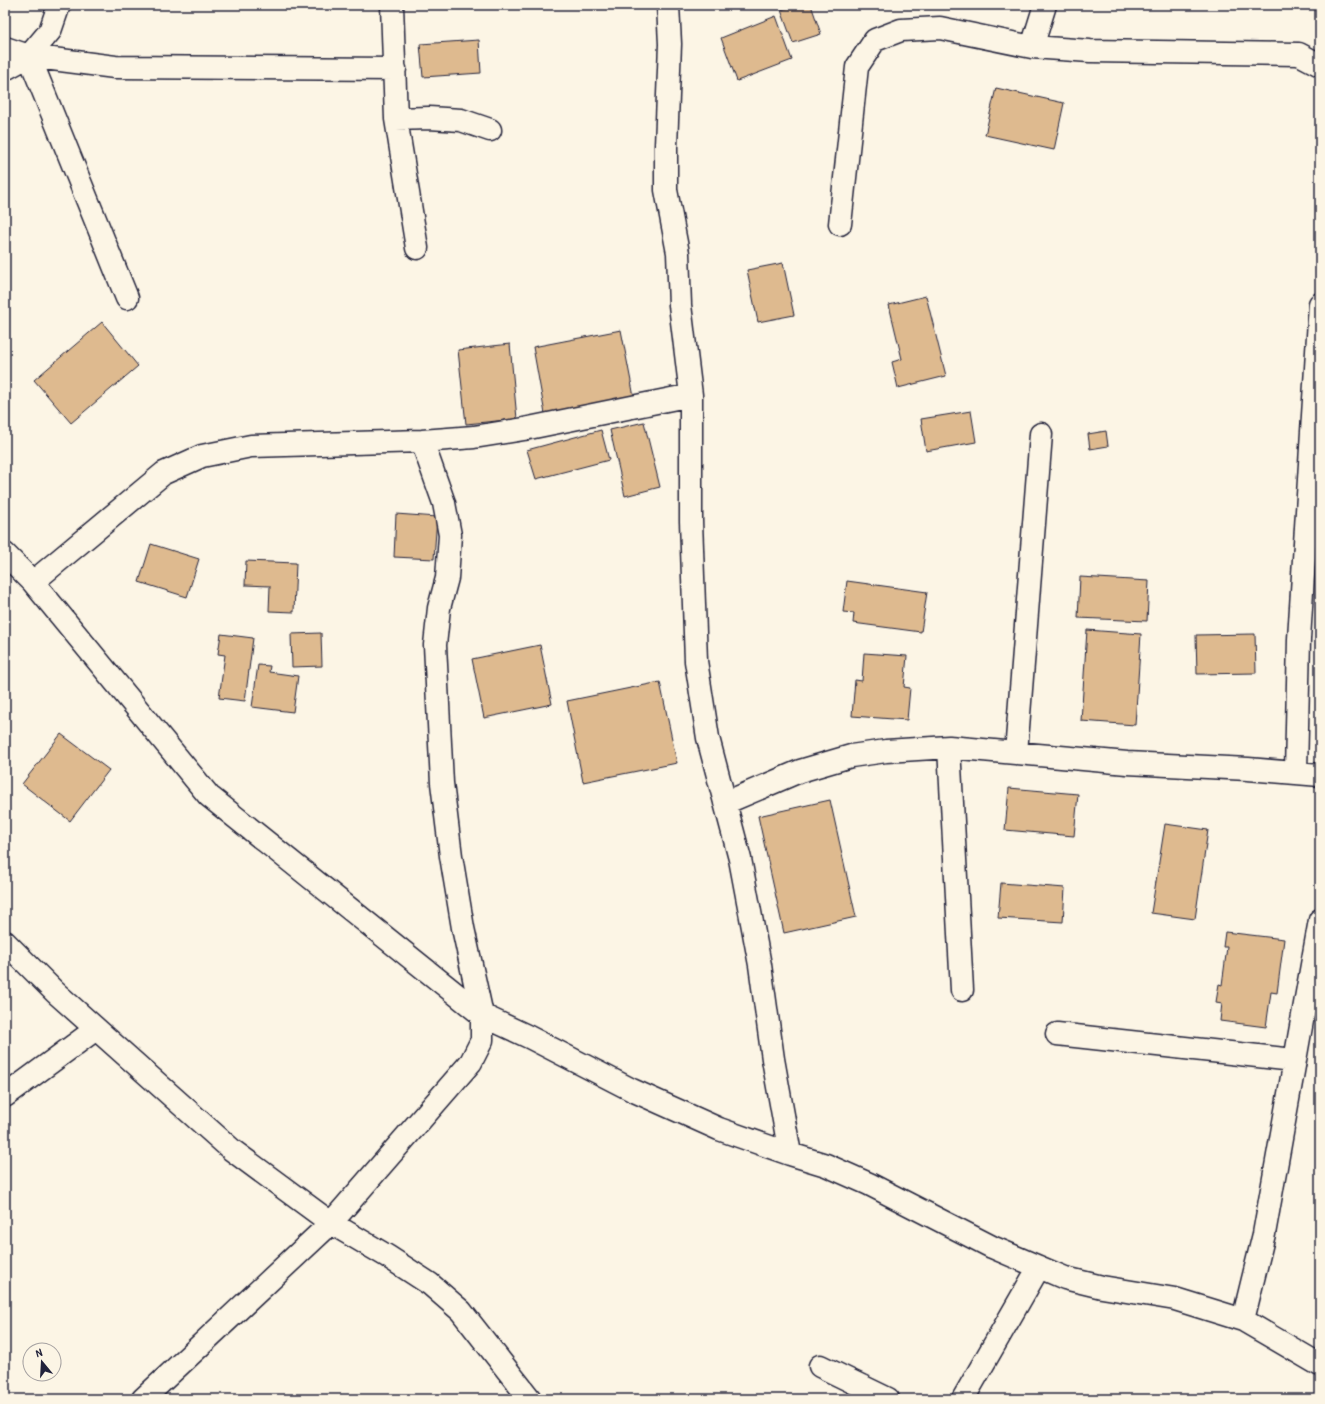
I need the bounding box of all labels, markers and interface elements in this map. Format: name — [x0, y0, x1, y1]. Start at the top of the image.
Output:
north arrow — [22, 1342, 62, 1382]
text: N — [34, 1345, 44, 1360]

